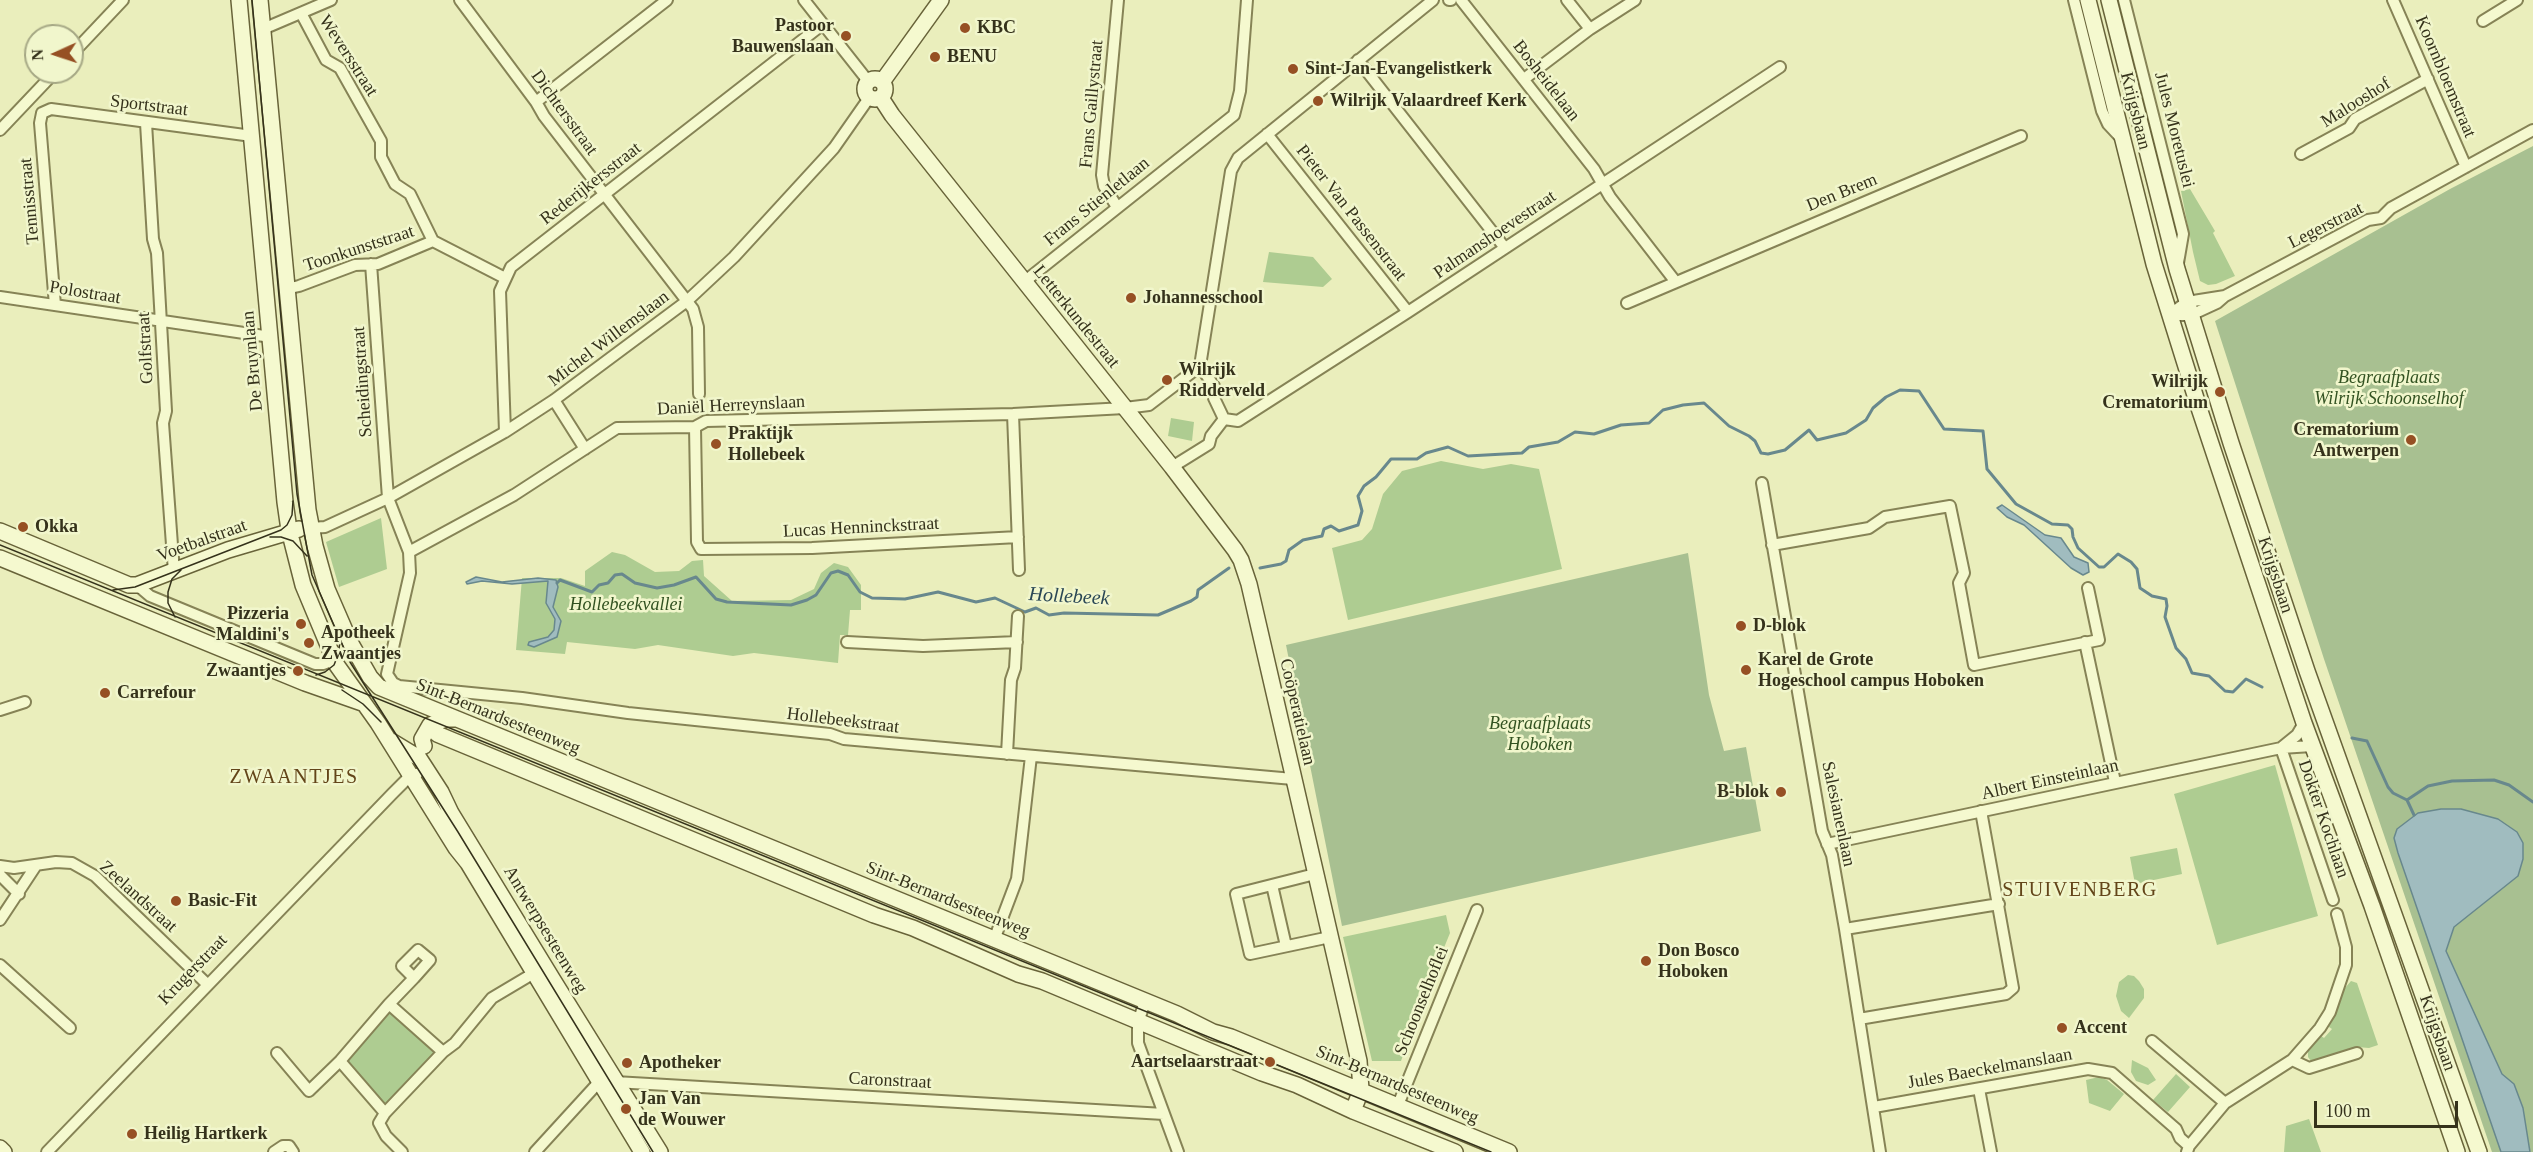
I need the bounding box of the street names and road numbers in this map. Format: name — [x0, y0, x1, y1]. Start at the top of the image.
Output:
street label: Weversstraat — [314, 11, 382, 101]
street label: Koornbloemstraat — [2410, 13, 2480, 141]
street label: Bosheidelaan — [1508, 36, 1584, 126]
street label: Frans Gaillystraat — [1076, 39, 1108, 169]
street label: Dichtersstraat — [526, 66, 602, 160]
street label: Krijgsbaan — [2115, 70, 2155, 152]
street label: Jules Moretuslei — [2149, 70, 2199, 190]
street label: Malooshof — [2317, 73, 2395, 133]
street label: Sportstraat — [109, 91, 189, 121]
street label: Rederijkersstraat — [536, 138, 646, 230]
street label: Pieter Van Passenstraat — [1291, 141, 1411, 285]
street label: Frans Stienletlaan — [1040, 153, 1154, 251]
street label: Tennisstraat — [15, 157, 45, 245]
street label: Den Brem — [1803, 169, 1881, 217]
street label: Palmanshoevestraat — [1430, 186, 1560, 284]
street label: Legerstraat — [2285, 198, 2367, 254]
street label: Toonkunststraat — [301, 221, 417, 277]
street label: Letterkundestraat — [1028, 261, 1124, 373]
street label: Polostraat — [48, 277, 122, 309]
street label: Michel Willemslaan — [544, 287, 674, 391]
street label: De Bruynlaan — [238, 310, 268, 412]
street label: Golfstraat — [133, 311, 159, 385]
street label: Scheidingstraat — [348, 326, 378, 438]
street label: Daniël Herreynslaan — [656, 391, 806, 421]
street label: Lucas Henninckstraat — [782, 513, 940, 543]
street label: Voetbalstraat — [154, 515, 250, 567]
street label: Krijgsbaan — [2253, 534, 2297, 616]
street label: Coöperatielaan — [1274, 656, 1320, 768]
street label: Sint-Bernardsesteenweg — [413, 674, 583, 760]
street label: Hollebeekstraat — [786, 703, 900, 739]
street label: Albert Einsteinlaan — [1980, 755, 2120, 805]
street label: Dokter Kochlaan — [2293, 757, 2353, 881]
street label: Salesianenlaan — [1816, 759, 1860, 869]
street label: Zeelandstraat — [95, 857, 181, 937]
street label: Sint-Bernardsesteenweg — [863, 857, 1033, 943]
street label: Antwerpsesteenweg — [498, 862, 592, 998]
street label: Krugerstraat — [154, 930, 232, 1010]
street label: Schoonselhoflei — [1390, 943, 1454, 1059]
street label: Krijgsbaan — [2414, 992, 2460, 1074]
street label: Sint-Bernardsesteenweg — [1312, 1041, 1482, 1129]
street label: Jules Baeckelmanslaan — [1906, 1044, 2074, 1094]
street label: Caronstraat — [848, 1068, 932, 1094]

